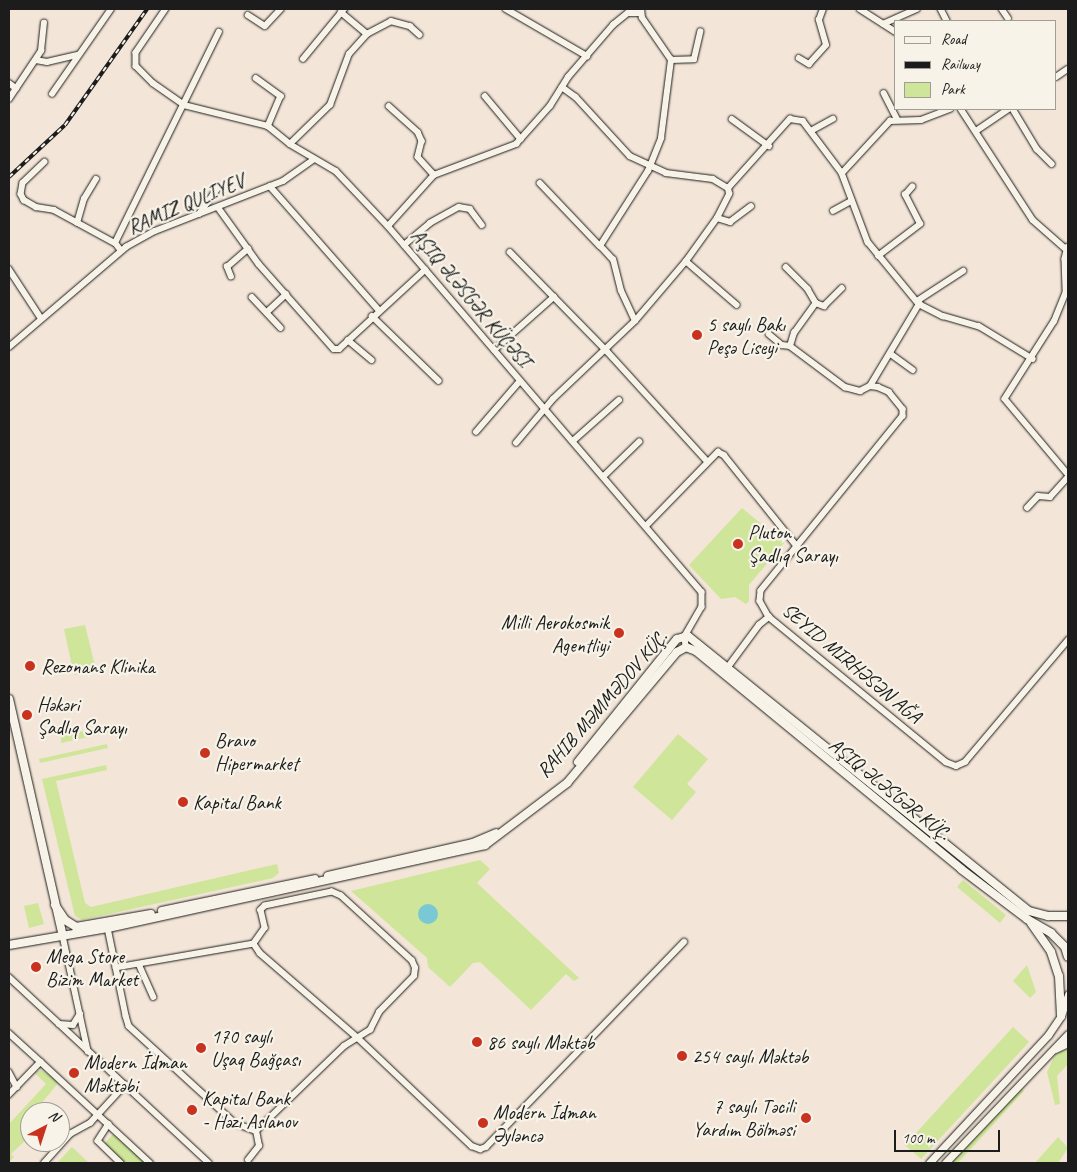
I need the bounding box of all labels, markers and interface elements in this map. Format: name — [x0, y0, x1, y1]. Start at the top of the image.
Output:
legend — [894, 20, 1057, 110]
text: Road — [941, 30, 966, 49]
text: Railway — [941, 55, 980, 74]
text: Park — [941, 80, 965, 99]
street label: RAMIZ QULIYEV — [124, 169, 248, 239]
street label: AŞIQ ƏLƏSGƏR KÜÇƏSI — [406, 224, 536, 372]
place label: 5 saylı Bakı Peşə Liseyi — [707, 312, 785, 359]
marker: 5 saylı Bakı Peşə Liseyi — [691, 329, 703, 341]
place label: Pluton Şadlıq Sarayı — [748, 520, 838, 567]
marker: Pluton Şadlıq Sarayı — [732, 538, 744, 550]
street label: SEYID MIRHƏSƏN AĞA — [778, 598, 926, 728]
place label: Milli Aerokosmik Agentliyi — [501, 610, 609, 657]
street label: RAHIB MƏMMƏDOV KÜÇ. — [532, 626, 672, 782]
marker: Milli Aerokosmik Agentliyi — [613, 627, 625, 639]
place label: Rezonans Klinika — [41, 654, 155, 678]
marker: Rezonans Klinika — [23, 659, 37, 673]
place label: Həkəri Şadlıq Sarayı — [37, 692, 127, 739]
marker: Həkəri Şadlıq Sarayı — [21, 709, 33, 721]
place label: Bravo Hipermarket — [215, 729, 298, 776]
street label: AŞIQ ƏLƏSGƏR KÜÇ. — [824, 733, 956, 845]
marker: Bravo Hipermarket — [199, 747, 211, 759]
place label: Kapital Bank — [193, 790, 281, 814]
marker: Kapital Bank — [177, 796, 189, 808]
place label: Mega Store Bizim Market — [46, 944, 138, 991]
marker: Mega Store Bizim Market — [30, 961, 42, 973]
place label: 170 saylı Uşaq Bağçası — [211, 1024, 301, 1071]
place label: 86 saylı Məktəb — [487, 1030, 594, 1054]
marker: 86 saylı Məktəb — [471, 1036, 483, 1048]
marker: 170 saylı Uşaq Bağçası — [195, 1042, 207, 1054]
place label: 254 saylı Məktəb — [692, 1044, 808, 1068]
place label: Modern İdman Məktəbi — [84, 1050, 187, 1097]
marker: 254 saylı Məktəb — [676, 1050, 688, 1062]
marker: Modern İdman Məktəbi — [68, 1067, 80, 1079]
place label: Kapital Bank - Həzi Aslanov — [202, 1086, 298, 1133]
place label: 7 saylı Təcili Yardım Bölməsi — [693, 1094, 795, 1141]
place label: Modern İdman Əyləncə — [493, 1100, 596, 1147]
north arrow — [20, 1102, 70, 1152]
marker: Kapital Bank - Həzi Aslanov — [186, 1104, 198, 1116]
text: N — [46, 1107, 63, 1125]
marker: 7 saylı Təcili Yardım Bölməsi — [799, 1111, 813, 1125]
marker: Modern İdman Əyləncə — [477, 1117, 489, 1129]
scale bar — [897, 1120, 1003, 1152]
text: 100 m — [902, 1129, 934, 1148]

